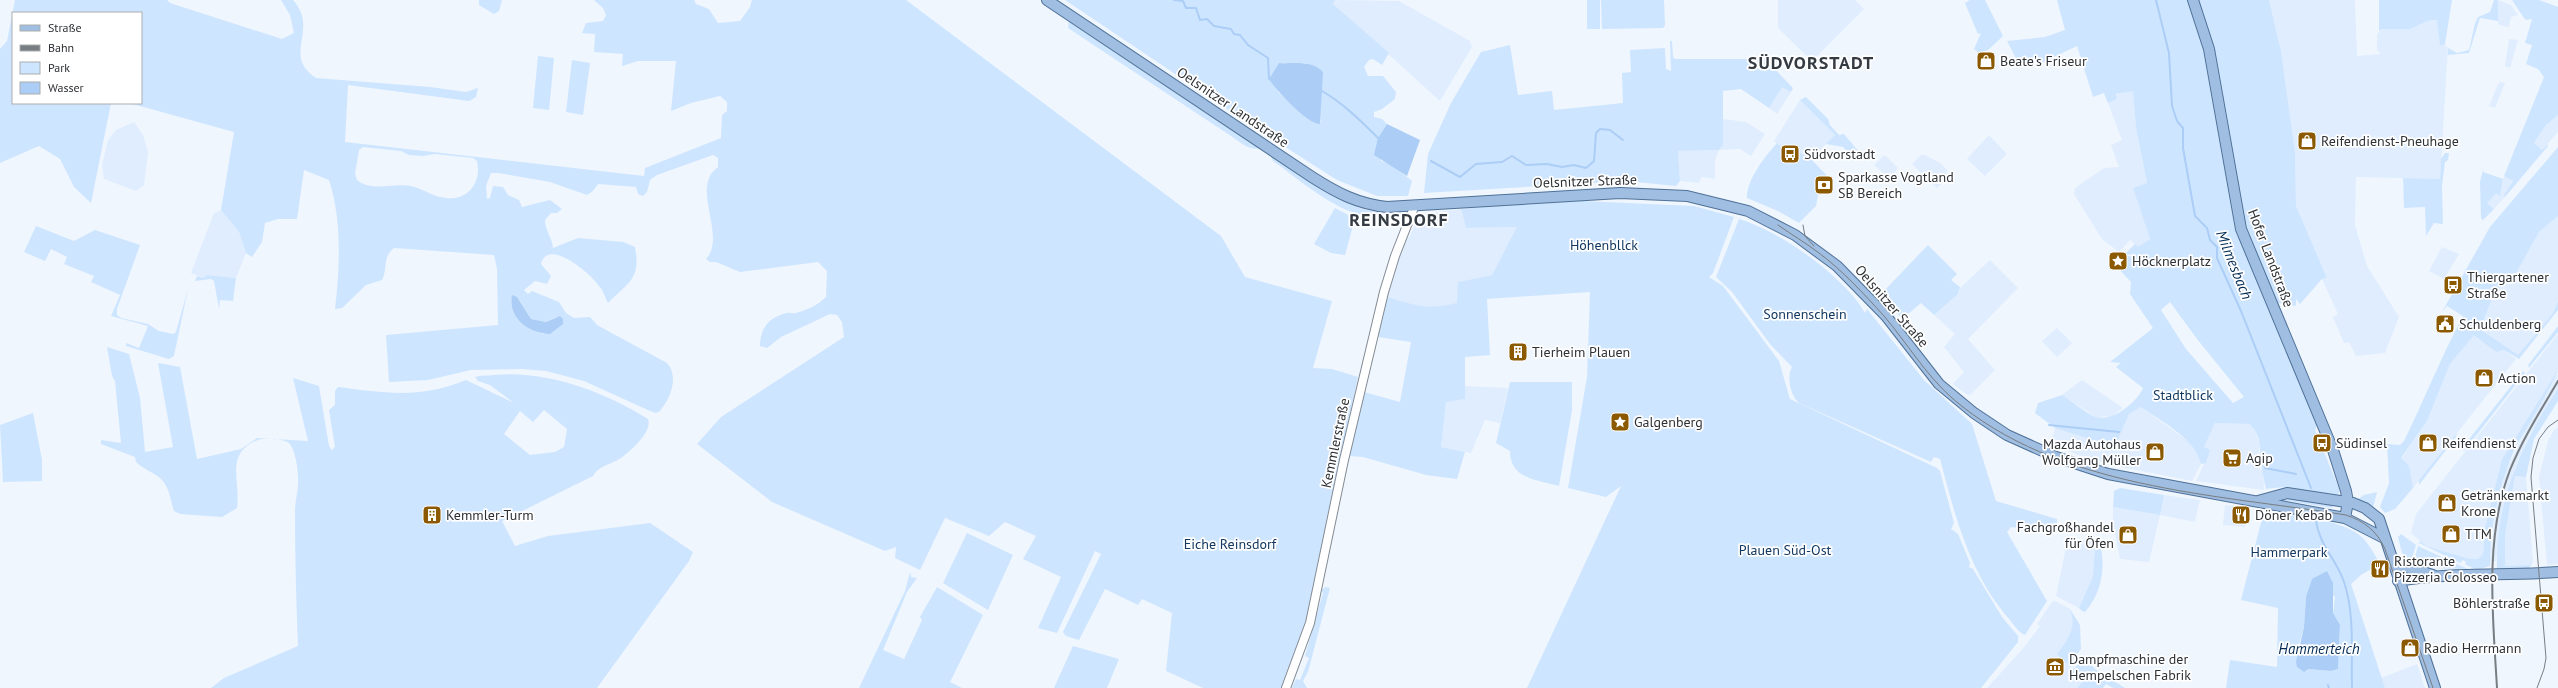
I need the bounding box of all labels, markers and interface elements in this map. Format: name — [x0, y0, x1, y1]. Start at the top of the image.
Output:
legend — [12, 12, 142, 104]
text: Straße — [48, 20, 82, 35]
text: Bahn — [48, 40, 74, 55]
shop icon: Beate's Friseur — [1975, 50, 1997, 72]
district label: SÜDVORSTADT — [1748, 51, 1874, 74]
place label: Beate's Friseur — [2000, 52, 2087, 70]
text: Park — [48, 60, 70, 75]
street label: Oelsnitzer Landstraße — [1174, 63, 1292, 151]
text: Wasser — [48, 80, 84, 95]
shop icon: Reifendienst-Pneuhage — [2296, 130, 2318, 152]
place label: Reifendienst-Pneuhage — [2321, 132, 2459, 150]
bus stop icon: Südvorstadt — [1779, 143, 1801, 165]
place label: Südvorstadt — [1804, 145, 1875, 163]
place label: Sparkasse Vogtland SB Bereich — [1838, 168, 1954, 202]
street label: Oelsnitzer Straße — [1533, 170, 1637, 192]
bank icon: Sparkasse Vogtland SB Bereich — [1813, 174, 1835, 196]
street label: Hofer Landstraße — [2244, 206, 2298, 310]
district label: REINSDORF — [1349, 208, 1449, 231]
water label: Milmesbach — [2212, 227, 2257, 302]
park label: Höhenbllck — [1570, 236, 1638, 254]
place icon: Höcknerplatz — [2107, 250, 2129, 272]
place label: Höcknerplatz — [2132, 252, 2211, 270]
street label: Oelsnitzer Straße — [1851, 261, 1933, 351]
place label: Thiergartener Straße — [2467, 268, 2549, 302]
bus stop icon: Thiergartener Straße — [2442, 274, 2464, 296]
park label: Sonnenschein — [1763, 305, 1847, 323]
public building icon: Schuldenberg — [2434, 313, 2456, 335]
place label: Schuldenberg — [2459, 315, 2541, 333]
building icon: Tierheim Plauen — [1507, 341, 1529, 363]
place label: Tierheim Plauen — [1532, 343, 1630, 361]
shop icon: Action — [2473, 367, 2495, 389]
place label: Action — [2498, 369, 2536, 387]
park label: Stadtblick — [2153, 386, 2213, 404]
street label: Kemmlerstraße — [1317, 396, 1353, 490]
place icon: Galgenberg — [1609, 411, 1631, 433]
place label: Galgenberg — [1634, 413, 1703, 431]
bus stop icon: Südinsel — [2311, 432, 2333, 454]
shop icon: Reifendienst — [2417, 432, 2439, 454]
place label: Südinsel — [2336, 434, 2387, 452]
place label: Reifendienst — [2442, 434, 2517, 452]
place label: Mazda Autohaus Wolfgang Müller — [2042, 435, 2141, 469]
shop icon: Mazda Autohaus Wolfgang Müller — [2144, 441, 2166, 463]
supermarket icon: Agip — [2221, 447, 2243, 469]
place label: Agip — [2246, 449, 2273, 467]
place label: Getränkemarkt Krone — [2461, 486, 2549, 520]
shop icon: Getränkemarkt Krone — [2436, 492, 2458, 514]
building icon: Kemmler-Turm — [421, 504, 443, 526]
restaurant icon: Döner Kebab — [2230, 504, 2252, 526]
place label: Kemmler-Turm — [446, 506, 534, 524]
place label: Döner Kebab — [2255, 506, 2332, 524]
place label: Fachgroßhandel für Öfen — [2017, 518, 2114, 552]
shop icon: TTM — [2440, 523, 2462, 545]
shop icon: Fachgroßhandel für Öfen — [2117, 524, 2139, 546]
place label: TTM — [2465, 525, 2492, 543]
park label: Eiche Reinsdorf — [1184, 535, 1277, 553]
park label: Plauen Süd-Ost — [1739, 541, 1832, 559]
park label: Hammerpark — [2251, 543, 2328, 561]
place label: Ristorante Pizzeria Colosseo — [2394, 552, 2497, 586]
restaurant icon: Ristorante Pizzeria Colosseo — [2369, 558, 2391, 580]
bus stop icon: Böhlerstraße — [2533, 592, 2555, 614]
place label: Böhlerstraße — [2453, 594, 2530, 612]
shop icon: Radio Herrmann — [2399, 637, 2421, 659]
water label: Hammerteich — [2278, 639, 2360, 658]
place label: Radio Herrmann — [2424, 639, 2521, 657]
place label: Dampfmaschine der Hempelschen Fabrik — [2069, 650, 2191, 684]
museum icon: Dampfmaschine der Hempelschen Fabrik — [2044, 656, 2066, 678]

